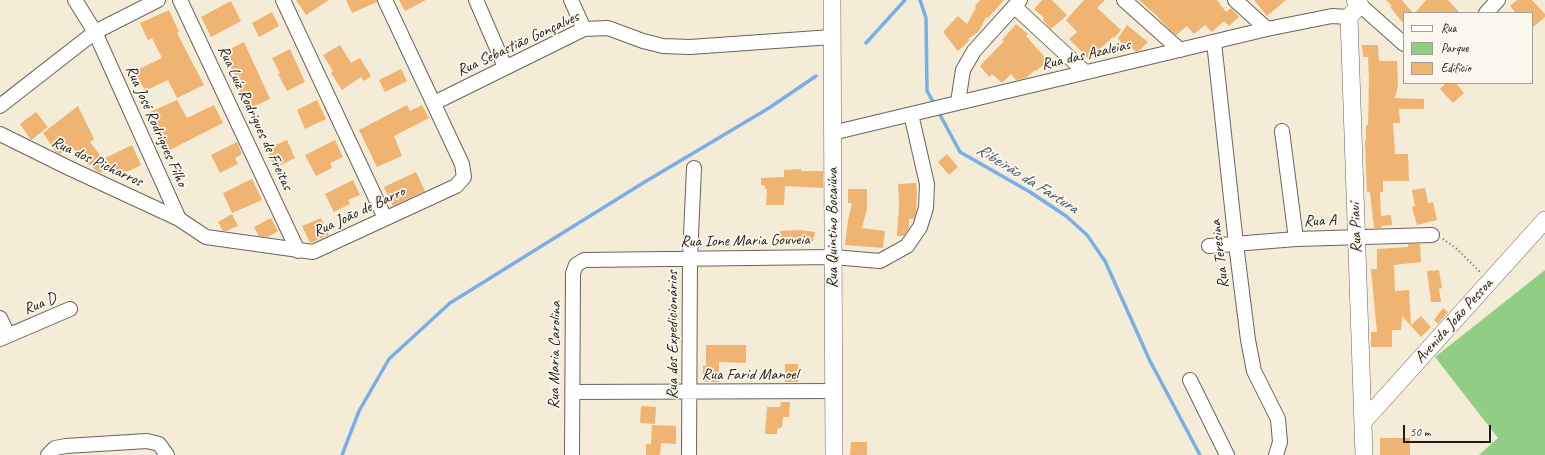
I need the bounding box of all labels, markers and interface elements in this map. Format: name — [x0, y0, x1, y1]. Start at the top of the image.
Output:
street label: Rua Sebastião Gonçalves — [454, 7, 582, 81]
legend — [1403, 12, 1533, 84]
text: Rua — [1441, 20, 1456, 36]
street label: Rua das Azaleias — [1040, 35, 1132, 75]
text: Parque — [1441, 40, 1469, 56]
street label: Rua Luíz Rodrigues de Freitas — [213, 43, 297, 193]
text: Edifício — [1441, 60, 1471, 76]
street label: Rua José Rodrigues Filho — [121, 62, 191, 190]
street label: Rua dos Picharros — [48, 133, 146, 191]
water label: Ribeirão da Fartura — [972, 140, 1082, 218]
street label: Rua Quintino Bocaiúva — [823, 168, 843, 288]
street label: Rua João de Barro — [310, 182, 408, 242]
street label: Rua Piauí — [1346, 203, 1366, 253]
street label: Rua A — [1303, 211, 1337, 231]
street label: Rua Teresina — [1206, 219, 1234, 289]
street label: Rua Ione Maria Gouveia — [680, 230, 810, 252]
street label: Rua dos Expedicionários — [663, 271, 683, 399]
street label: Avenida João Pessoa — [1411, 275, 1497, 367]
street label: Rua D — [21, 289, 59, 319]
street label: Rua Maria Carolina — [544, 301, 566, 409]
street label: Rua Farid Manoel — [702, 365, 798, 385]
scale bar — [1405, 417, 1493, 443]
text: 50 m — [1410, 424, 1430, 440]

